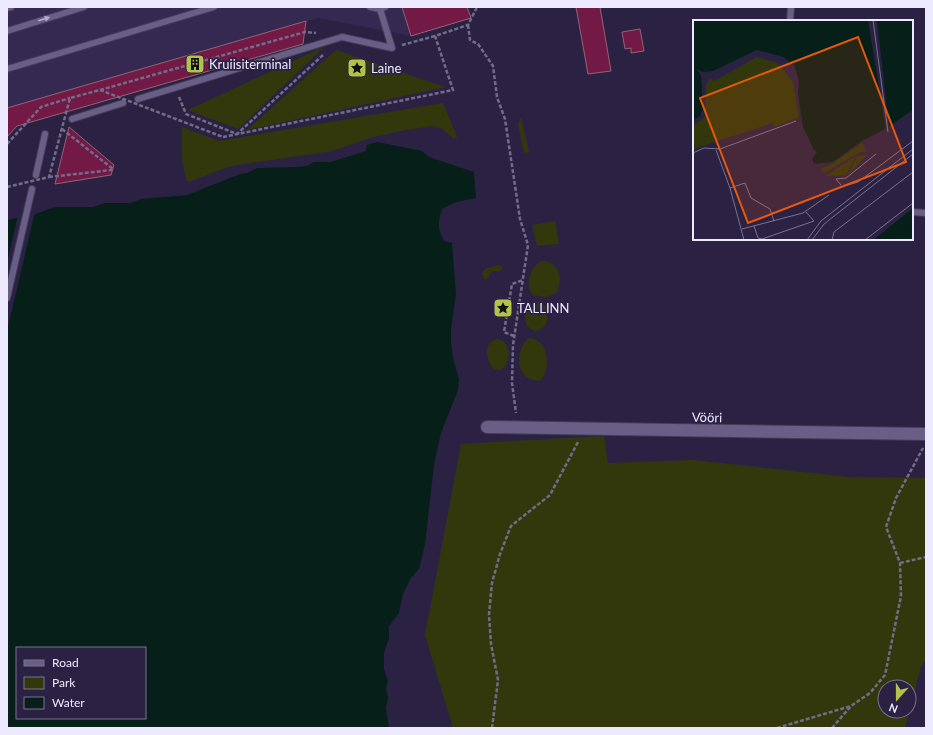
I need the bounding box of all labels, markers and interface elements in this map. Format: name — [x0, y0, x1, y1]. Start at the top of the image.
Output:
one-way arrow — [39, 16, 51, 22]
inset map — [693, 20, 913, 240]
building icon: Kruiisiterminal — [184, 53, 206, 75]
place label: Kruiisiterminal — [209, 56, 291, 72]
place icon: Laine — [346, 57, 368, 79]
place label: Laine — [371, 60, 402, 76]
place icon: TALLINN — [492, 297, 514, 319]
place label: TALLINN — [517, 300, 569, 316]
street label: Vööri — [692, 409, 722, 425]
legend — [16, 647, 146, 719]
text: Road — [52, 655, 79, 670]
text: Park — [52, 675, 76, 690]
north arrow — [877, 679, 917, 719]
text: Water — [52, 695, 85, 710]
text: N — [887, 701, 900, 716]

